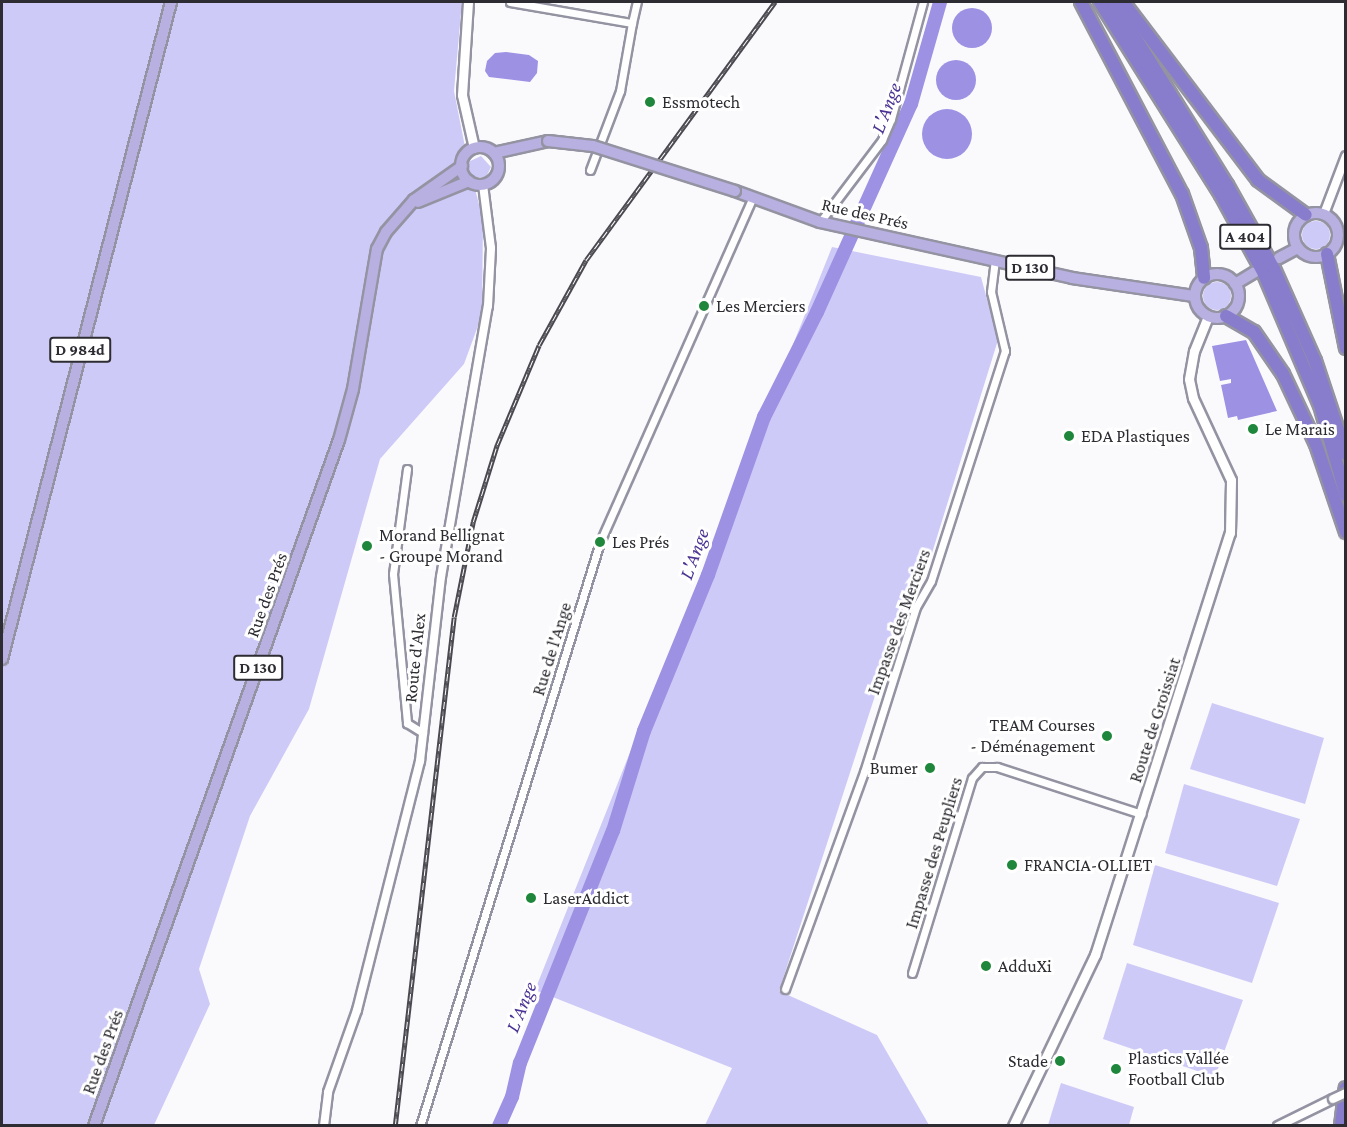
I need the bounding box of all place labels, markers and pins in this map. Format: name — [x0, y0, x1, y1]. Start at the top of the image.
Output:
place label: Essmotech — [662, 91, 740, 113]
marker: Essmotech — [643, 95, 657, 109]
place label: Les Merciers — [716, 295, 806, 317]
marker: Les Merciers — [697, 299, 711, 313]
place label: Le Marais — [1265, 418, 1335, 440]
marker: Le Marais — [1246, 422, 1260, 436]
place label: EDA Plastiques — [1081, 425, 1190, 447]
marker: EDA Plastiques — [1062, 429, 1076, 443]
place label: Morand Bellignat - Groupe Morand — [379, 525, 504, 568]
place label: Les Prés — [612, 531, 669, 553]
marker: Les Prés — [593, 535, 607, 549]
marker: Morand Bellignat - Groupe Morand — [360, 539, 374, 553]
place label: TEAM Courses - Déménagement — [970, 715, 1095, 758]
marker: TEAM Courses - Déménagement — [1100, 729, 1114, 743]
place label: Bumer — [870, 757, 918, 779]
marker: Bumer — [923, 761, 937, 775]
place label: FRANCIA-OLLIET — [1024, 854, 1152, 876]
marker: FRANCIA-OLLIET — [1005, 858, 1019, 872]
place label: LaserAddict — [543, 887, 629, 909]
marker: LaserAddict — [524, 891, 538, 905]
place label: AdduXi — [998, 955, 1052, 977]
marker: AdduXi — [979, 959, 993, 973]
place label: Plastics Vallée Football Club — [1128, 1048, 1229, 1090]
place label: Stade — [1008, 1050, 1048, 1072]
marker: Stade — [1053, 1054, 1067, 1068]
marker: Plastics Vallée Football Club — [1109, 1062, 1123, 1076]

